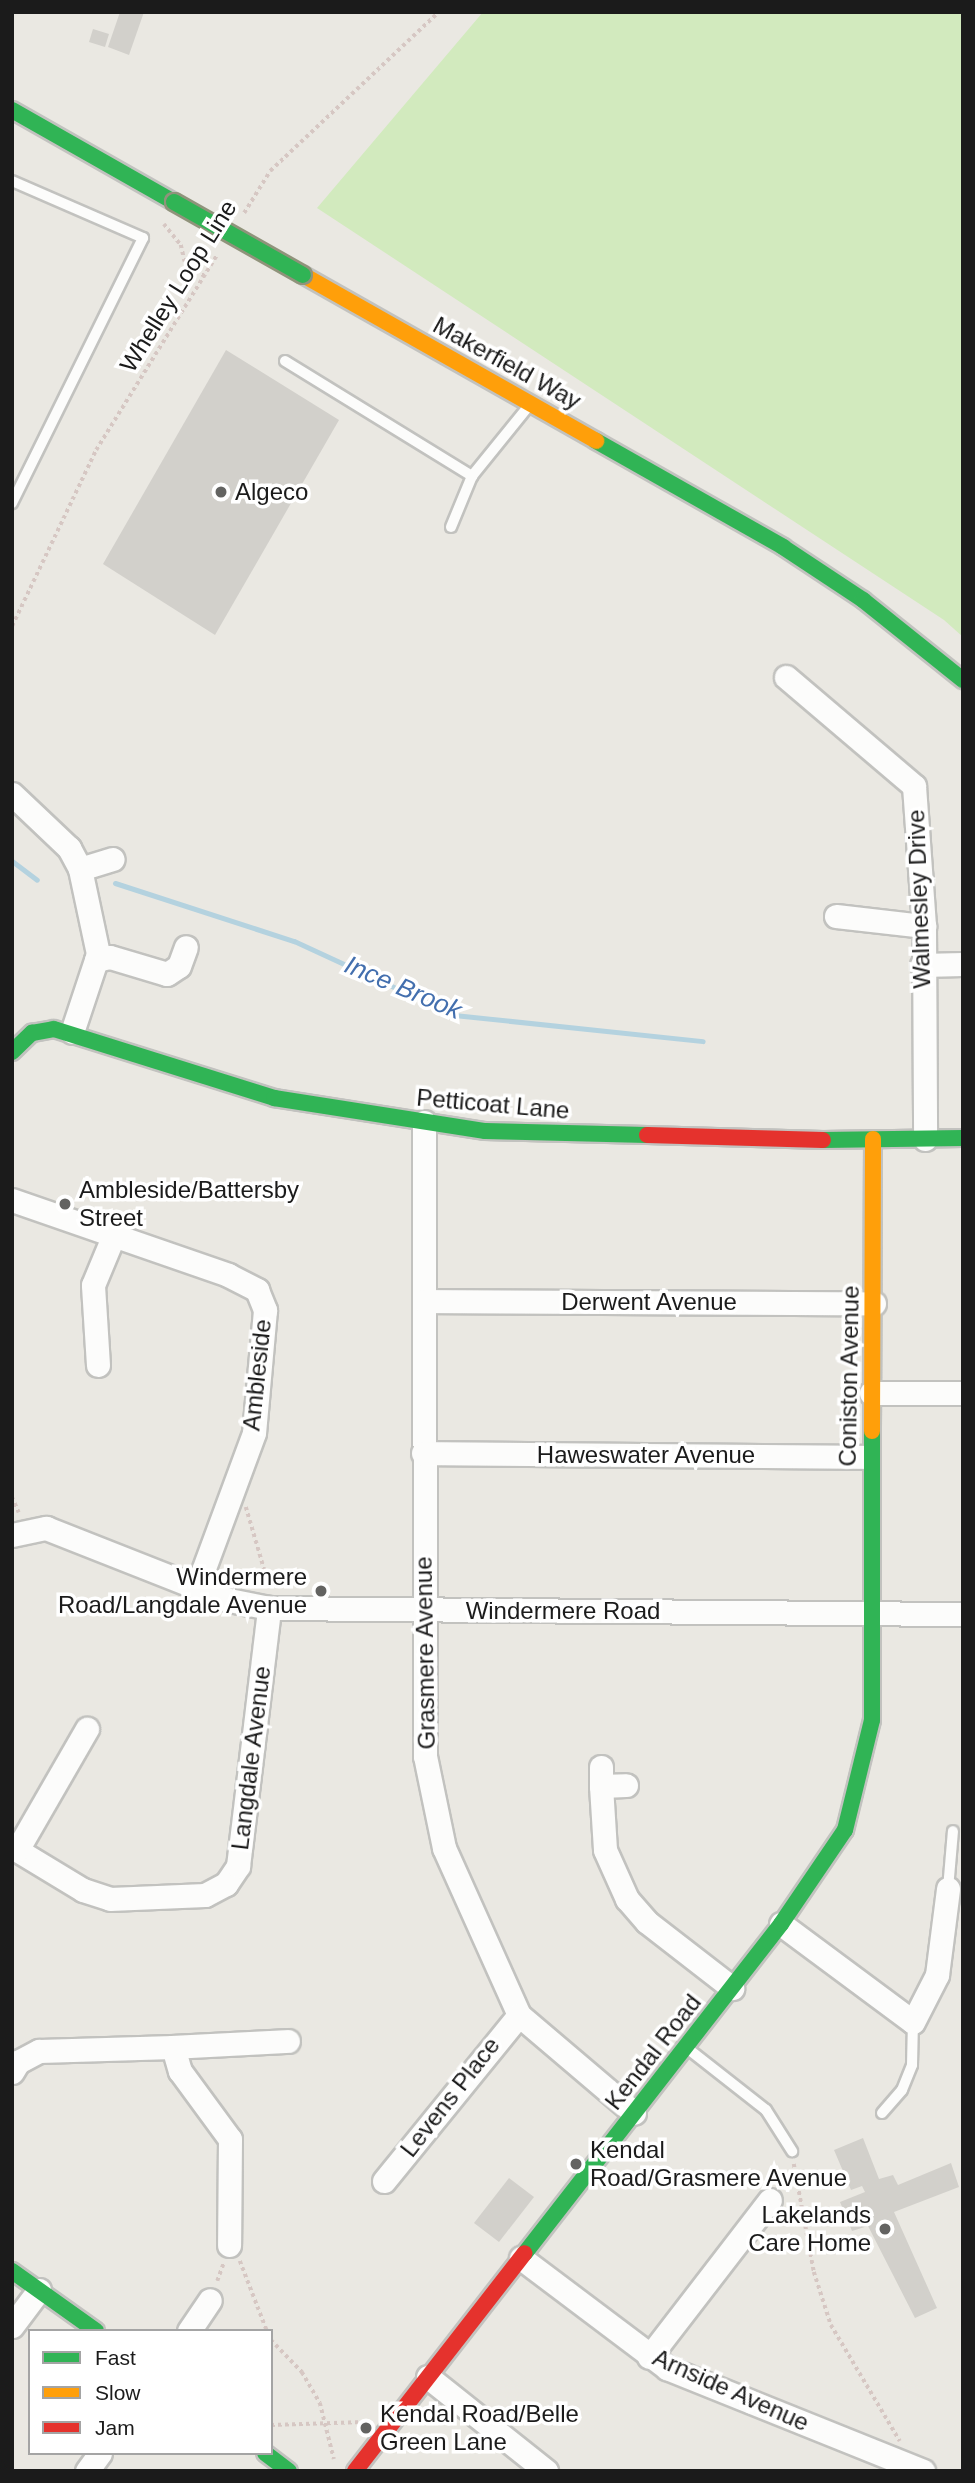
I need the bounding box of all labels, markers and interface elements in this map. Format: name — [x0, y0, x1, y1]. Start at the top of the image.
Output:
street label: Whelley Loop Line — [113, 195, 243, 377]
street label: Makerfield Way — [428, 311, 586, 415]
place label: Algeco — [235, 478, 308, 506]
marker: Algeco — [213, 484, 229, 500]
street label: Walmesley Drive — [901, 809, 937, 989]
water label: Ince Brook — [340, 949, 466, 1027]
street label: Petticoat Lane — [415, 1083, 571, 1125]
place label: Ambleside/Battersby Street — [79, 1176, 299, 1232]
marker: Ambleside/Battersby Street — [57, 1196, 73, 1212]
street label: Coniston Avenue — [833, 1285, 865, 1467]
street label: Derwent Avenue — [560, 1288, 737, 1316]
street label: Ambleside — [237, 1318, 277, 1432]
street label: Haweswater Avenue — [536, 1441, 756, 1469]
street label: Grasmere Avenue — [409, 1556, 441, 1750]
place label: Windermere Road/Langdale Avenue — [57, 1563, 307, 1619]
marker: Windermere Road/Langdale Avenue — [313, 1583, 329, 1599]
street label: Windermere Road — [466, 1597, 660, 1625]
street label: Langdale Avenue — [225, 1664, 277, 1852]
street label: Kendal Road — [599, 1988, 707, 2116]
street label: Levens Place — [394, 2031, 506, 2163]
place label: Kendal Road/Grasmere Avenue — [590, 2136, 848, 2192]
marker: Kendal Road/Grasmere Avenue — [568, 2156, 584, 2172]
place label: Lakelands Care Home — [748, 2201, 871, 2257]
marker: Lakelands Care Home — [877, 2221, 893, 2237]
legend — [28, 2329, 273, 2455]
street label: Arnside Avenue — [648, 2342, 814, 2438]
text: Fast — [95, 2346, 136, 2369]
text: Slow — [95, 2381, 141, 2404]
place label: Kendal Road/Belle Green Lane — [380, 2400, 579, 2456]
text: Jam — [95, 2416, 135, 2439]
marker: Kendal Road/Belle Green Lane — [358, 2420, 374, 2436]

